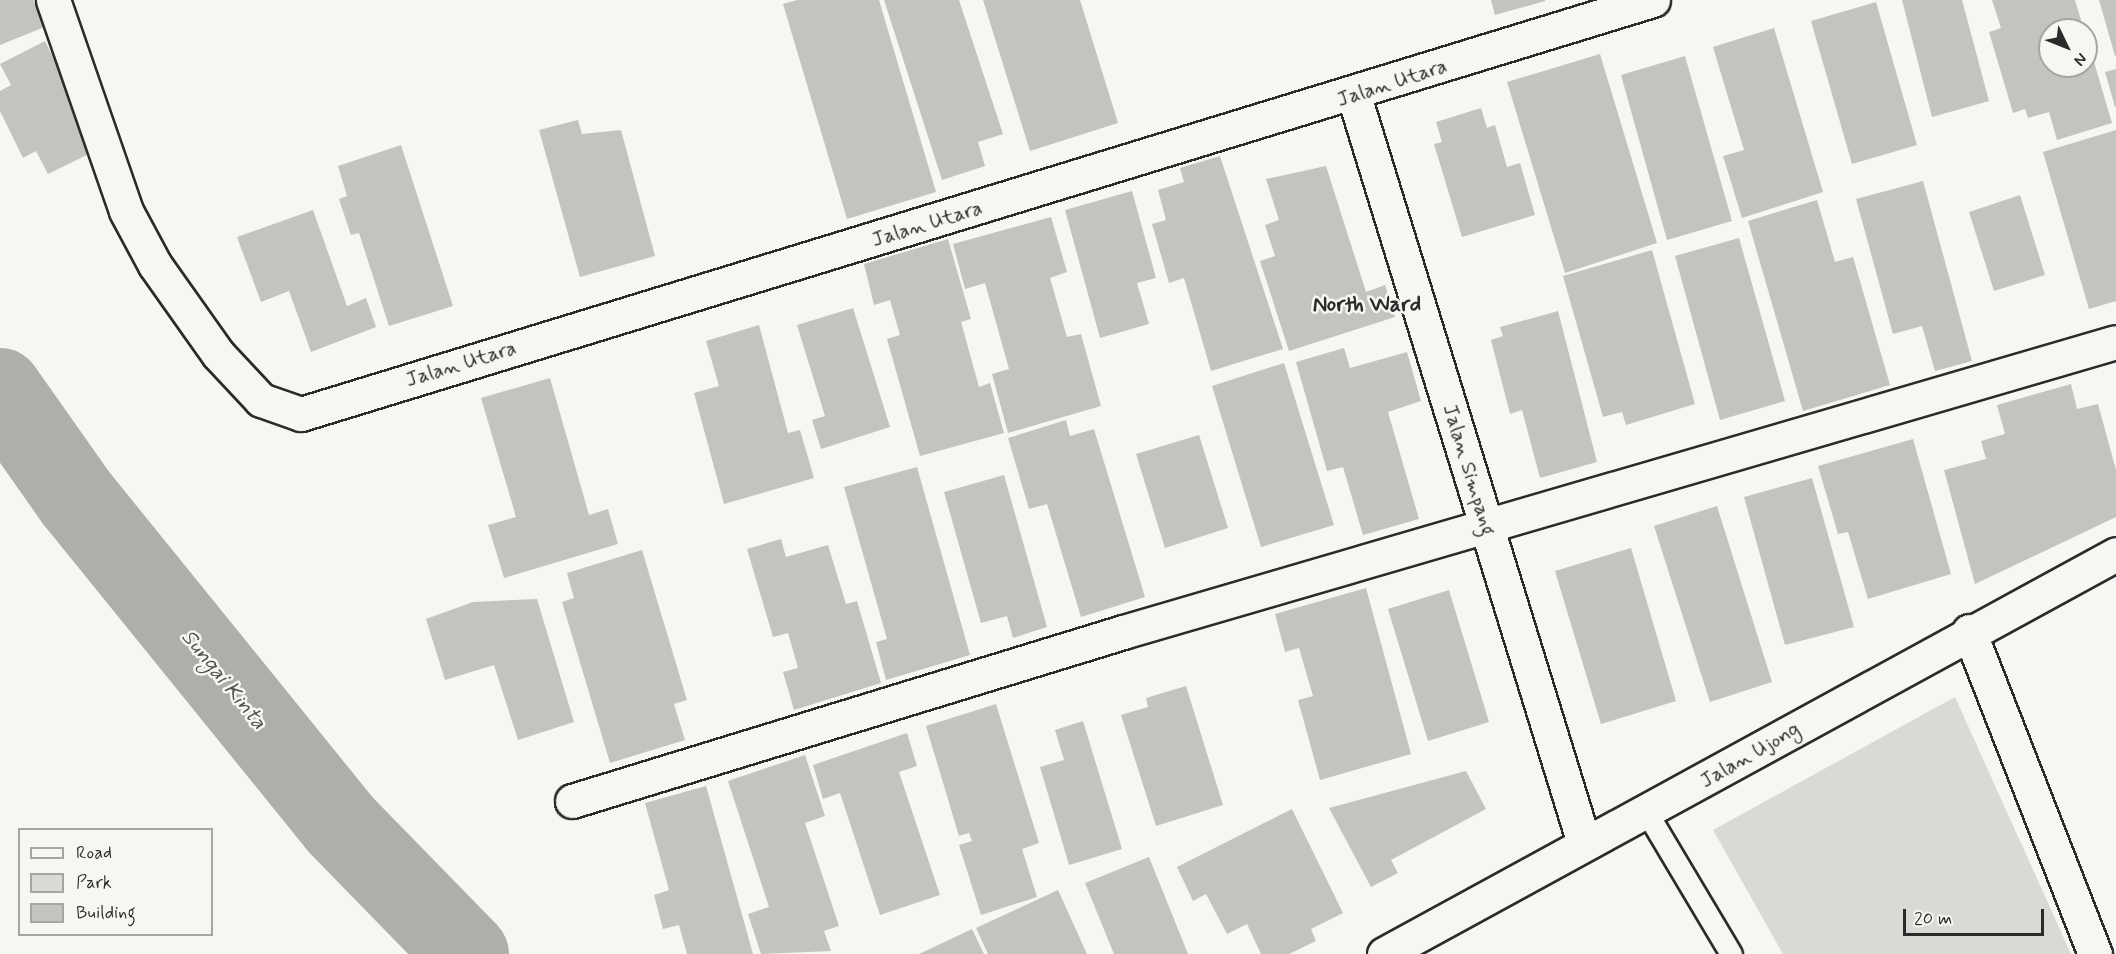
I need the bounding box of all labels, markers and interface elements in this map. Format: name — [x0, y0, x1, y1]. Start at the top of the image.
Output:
north arrow — [2038, 18, 2098, 78]
text: N — [2069, 48, 2091, 70]
street label: Jalan Utara — [1333, 53, 1451, 113]
street label: Jalan Utara — [867, 195, 987, 253]
district label: North Ward — [1313, 293, 1421, 319]
street label: Jalan Utara — [401, 335, 521, 393]
street label: Jalan Simpang — [1437, 402, 1501, 538]
water label: Sungai Kinta — [175, 625, 271, 735]
street label: Jalan Ujong — [1695, 716, 1805, 794]
legend — [18, 828, 213, 936]
text: Road — [76, 841, 112, 865]
text: Park — [76, 871, 112, 895]
scale bar — [1906, 897, 2047, 935]
text: Building — [76, 901, 136, 925]
text: 20 m — [1914, 907, 1952, 931]

